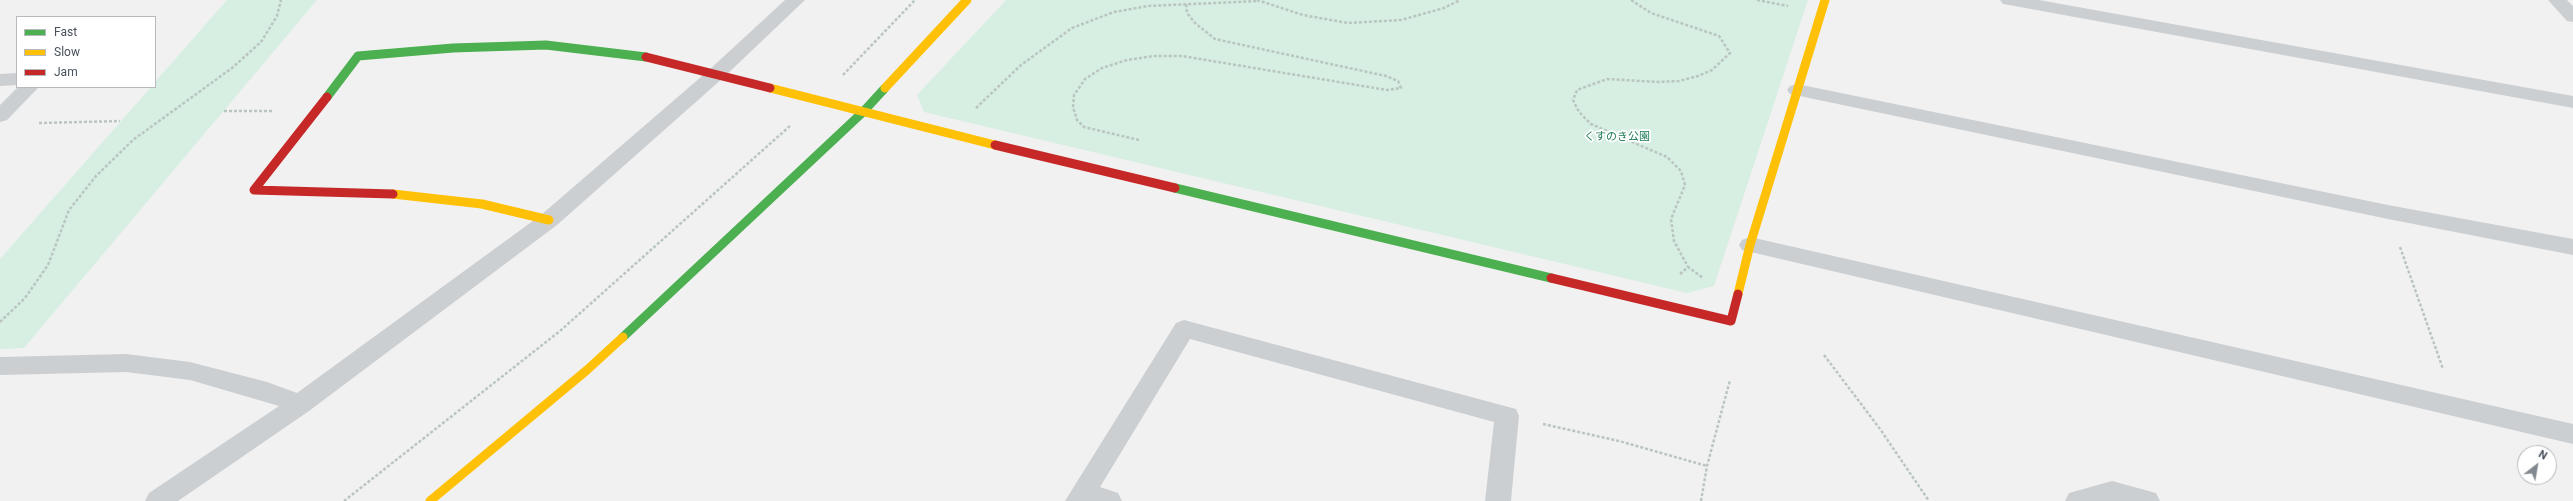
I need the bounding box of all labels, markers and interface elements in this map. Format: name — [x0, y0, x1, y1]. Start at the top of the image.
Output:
legend — [16, 16, 156, 88]
text: Fast — [54, 25, 77, 39]
text: Slow — [54, 45, 80, 59]
text: Jam — [54, 65, 78, 79]
park label: くすのき公園 — [1584, 130, 1650, 144]
north arrow — [2517, 445, 2557, 485]
text: N — [2536, 448, 2550, 463]

